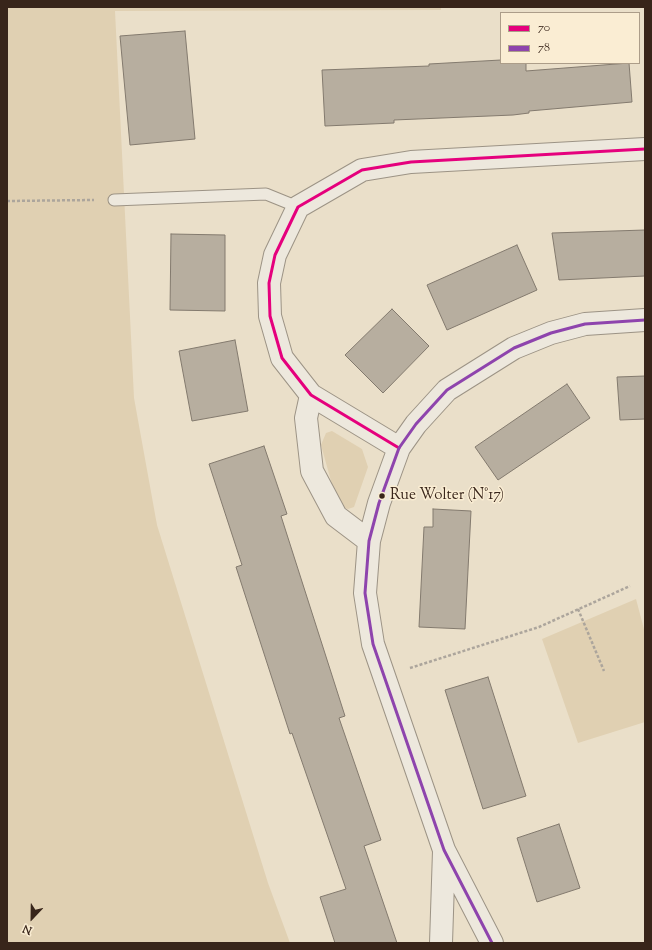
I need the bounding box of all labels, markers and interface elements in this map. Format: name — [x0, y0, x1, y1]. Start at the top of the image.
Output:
legend — [500, 12, 640, 64]
text: 70 — [538, 19, 550, 37]
text: 78 — [538, 39, 550, 57]
place label: Rue Wolter (N°17) — [390, 487, 504, 505]
marker: Rue Wolter (N°17) — [377, 491, 387, 501]
north arrow — [12, 898, 52, 938]
text: N — [20, 920, 35, 938]

